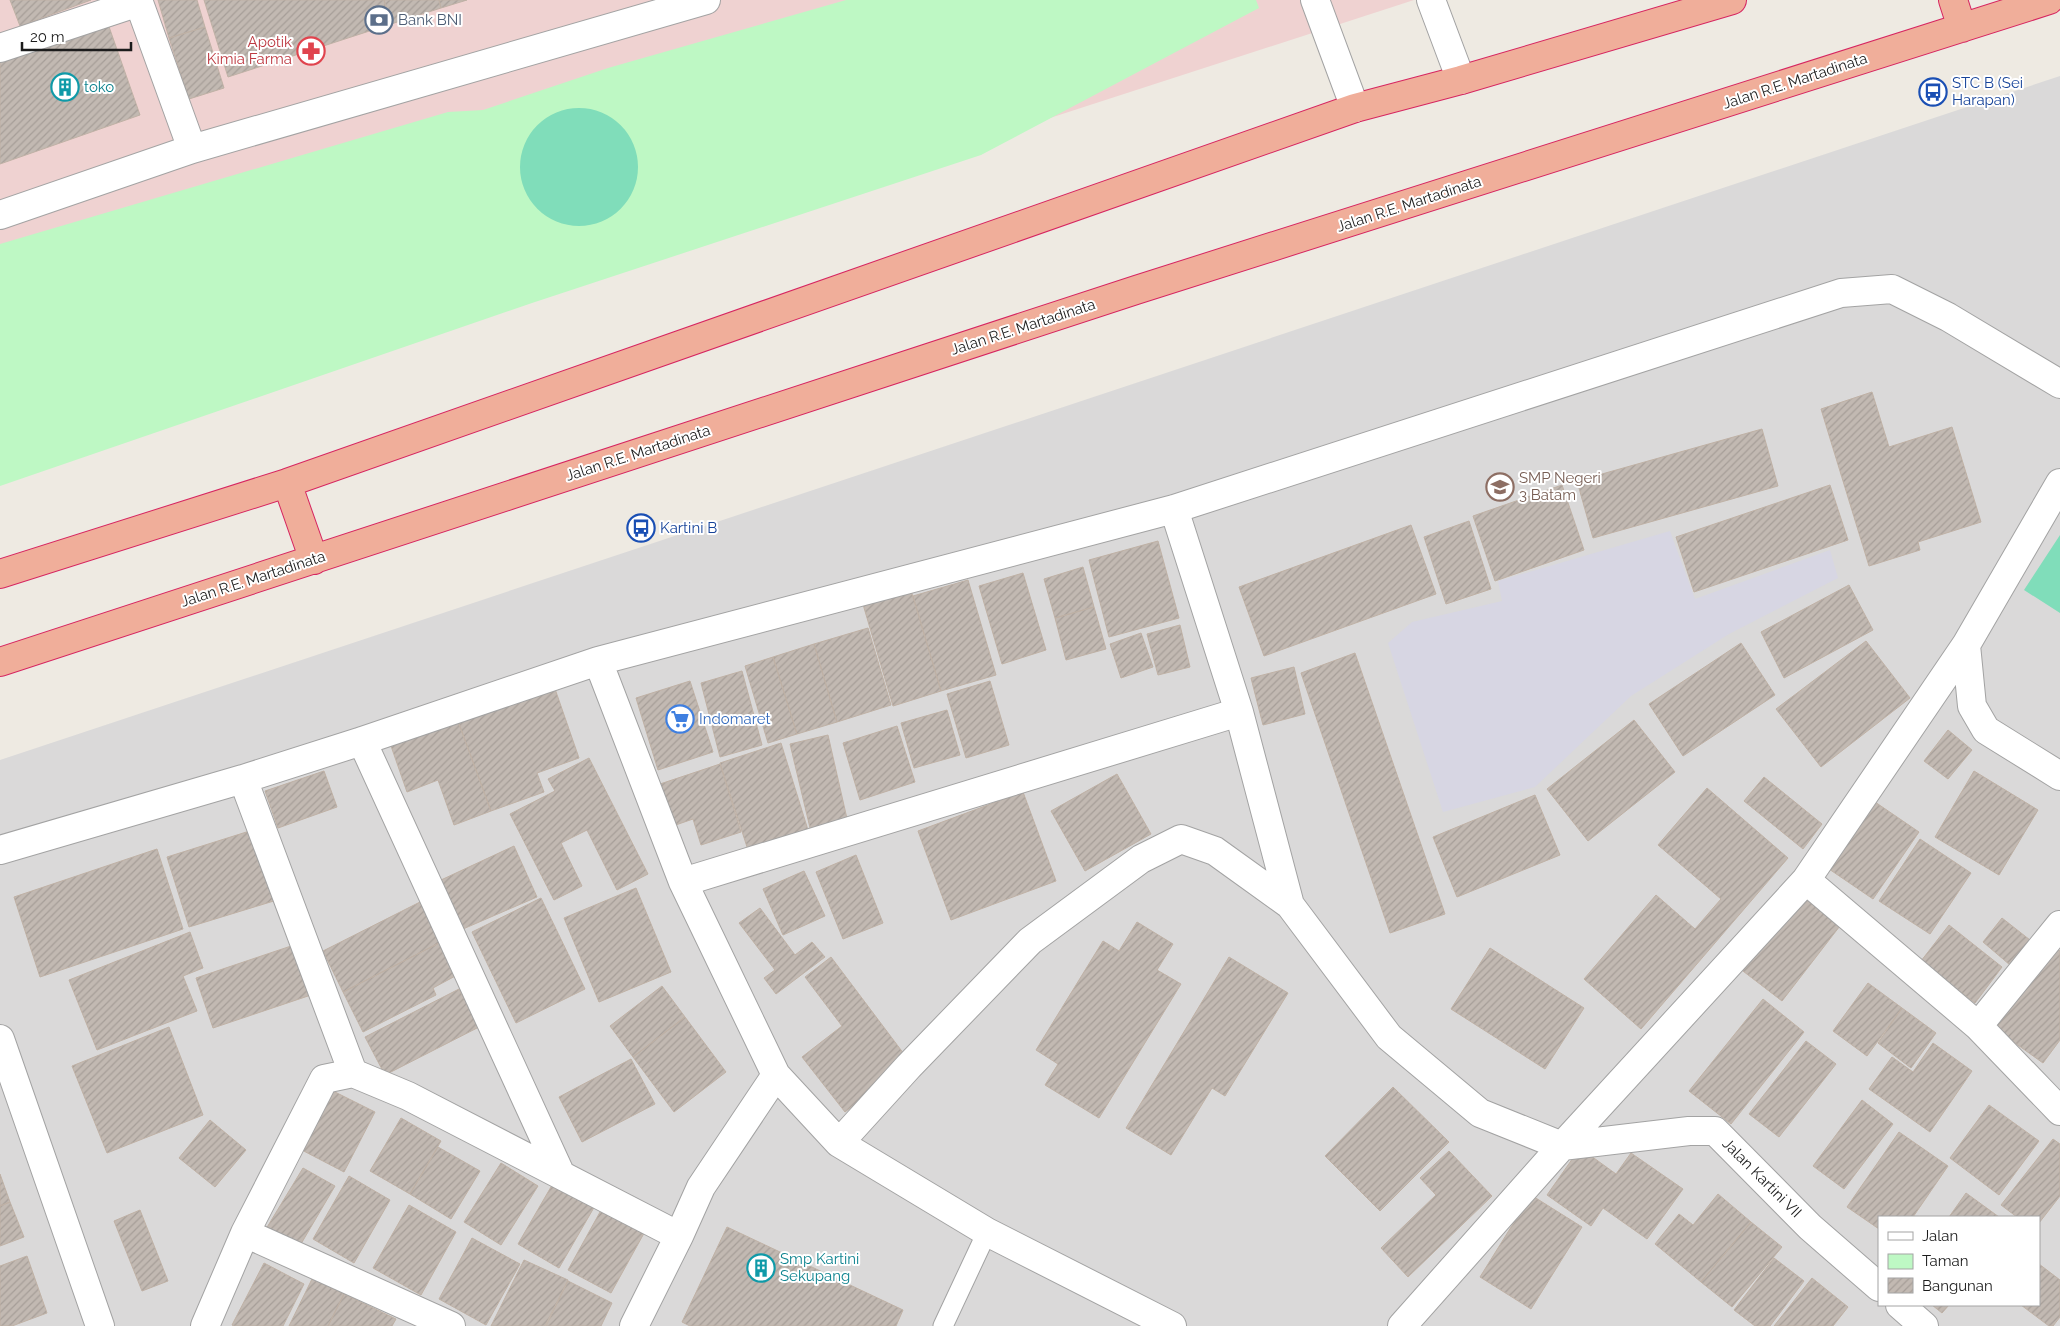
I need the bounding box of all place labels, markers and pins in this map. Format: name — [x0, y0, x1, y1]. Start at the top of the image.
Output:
bank icon: Bank BNI — [364, 5, 394, 35]
place label: Bank BNI — [398, 11, 462, 29]
place label: Apotik Kimia Farma — [207, 33, 292, 68]
pharmacy icon: Apotik Kimia Farma — [296, 36, 326, 66]
building icon: toko — [50, 72, 80, 102]
place label: STC B (Sei Harapan) — [1952, 74, 2023, 109]
bus stop icon: STC B (Sei Harapan) — [1918, 77, 1948, 107]
place label: toko — [84, 78, 114, 96]
place label: SMP Negeri 3 Batam — [1519, 469, 1601, 504]
school or university icon: SMP Negeri 3 Batam — [1485, 472, 1515, 502]
bus stop icon: Kartini B — [626, 513, 656, 543]
place label: Kartini B — [660, 519, 717, 537]
supermarket icon: Indomaret — [665, 704, 695, 734]
place label: Indomaret — [699, 710, 770, 728]
place label: Smp Kartini Sekupang — [780, 1250, 859, 1285]
building icon: Smp Kartini Sekupang — [746, 1253, 776, 1283]

